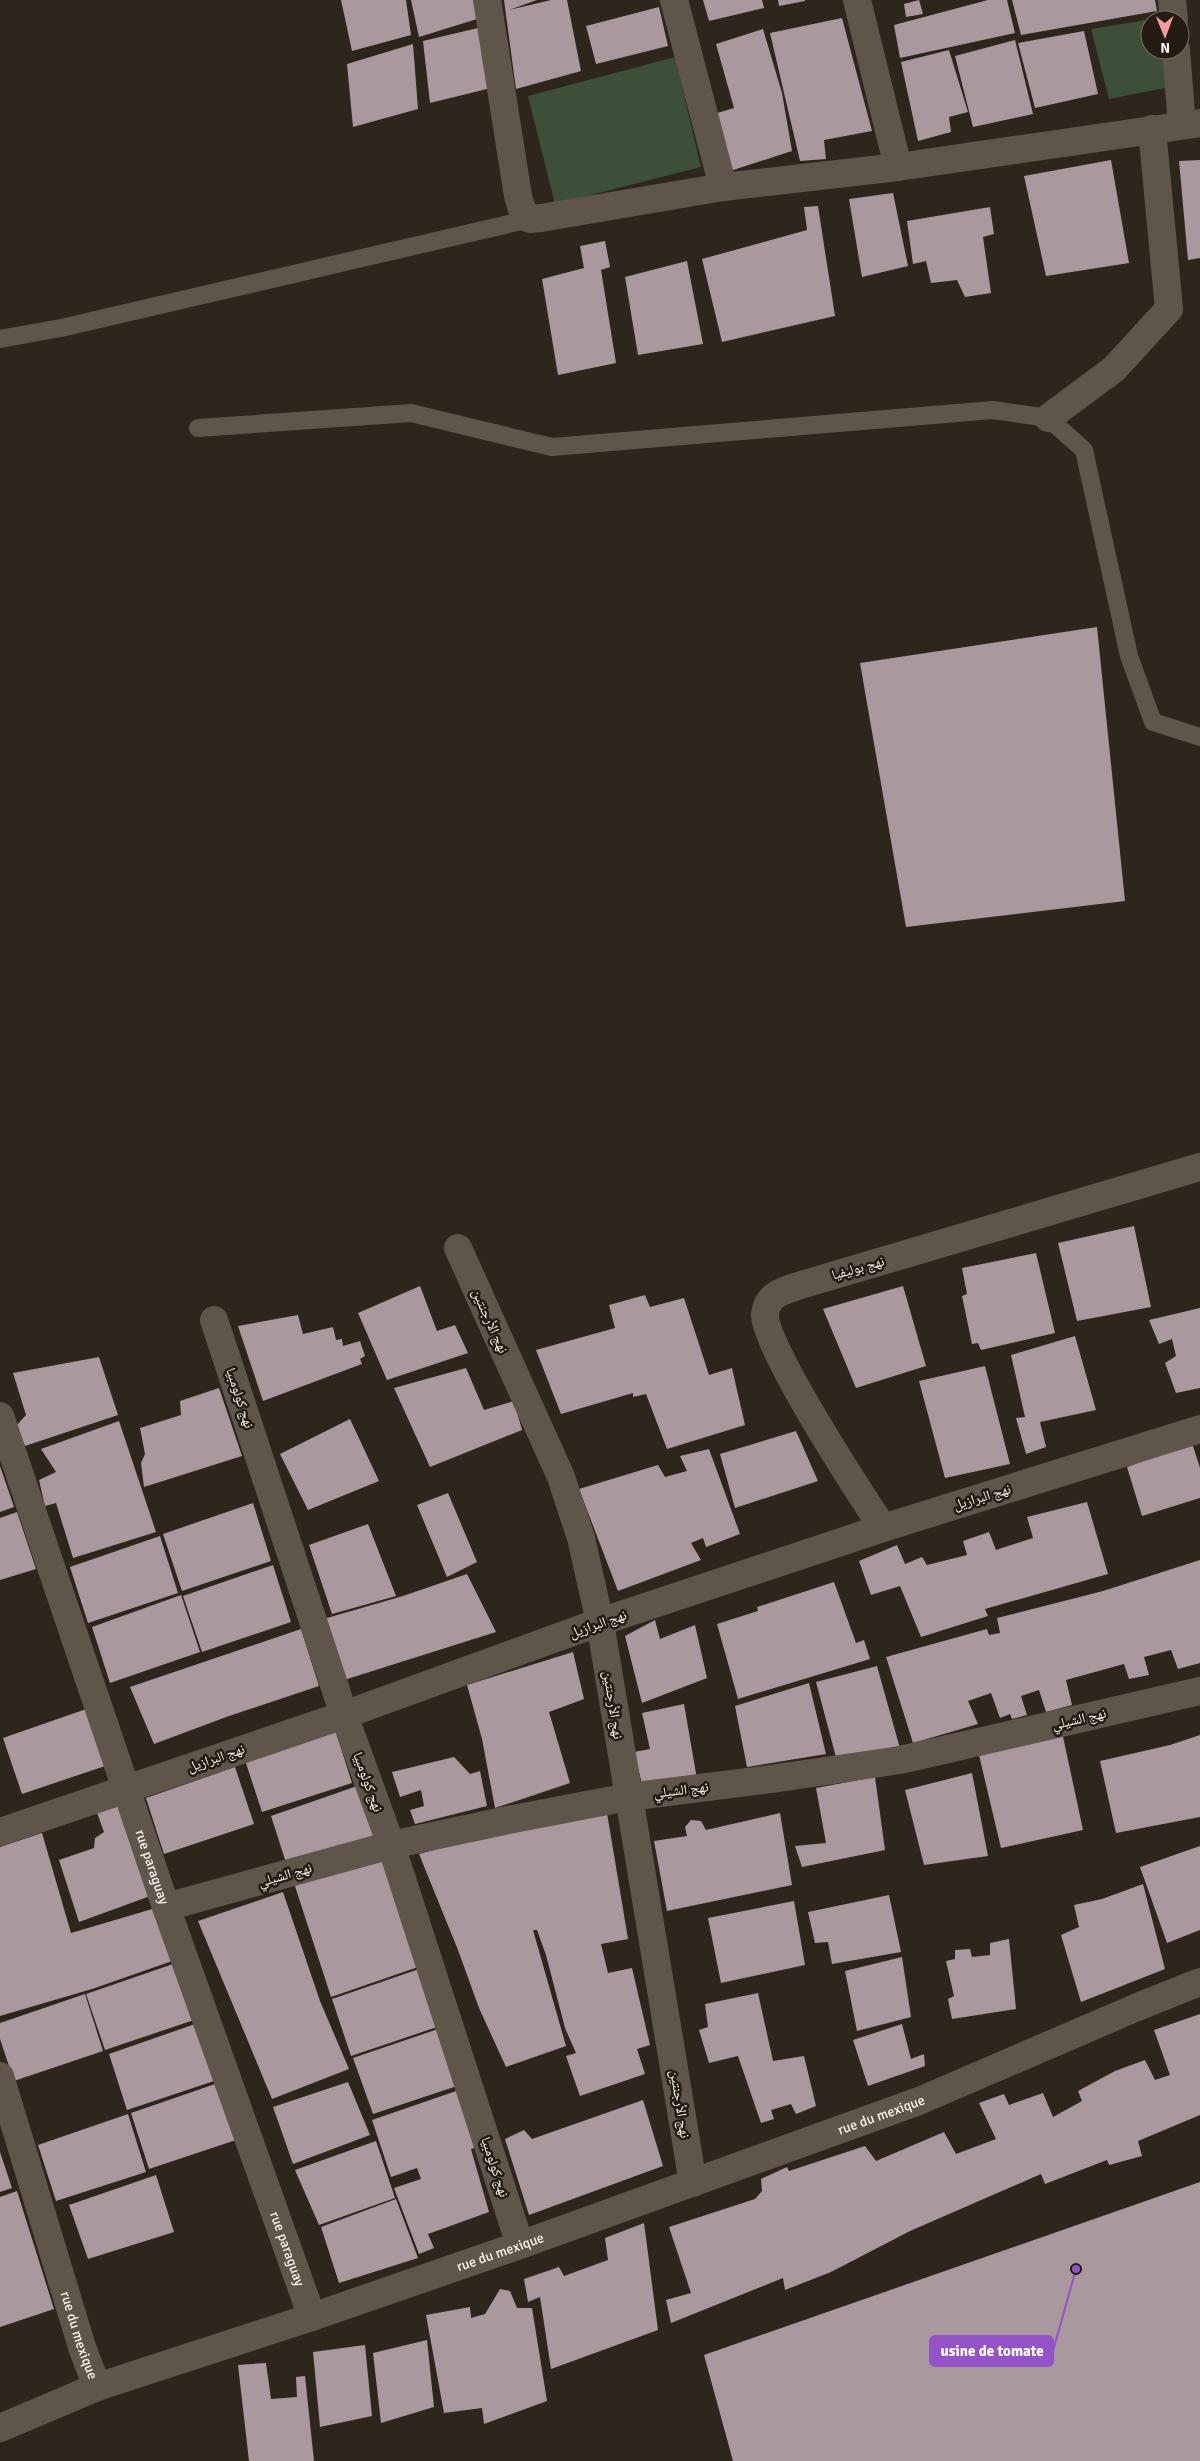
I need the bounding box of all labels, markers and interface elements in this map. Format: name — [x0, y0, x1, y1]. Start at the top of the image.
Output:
north arrow — [1140, 10, 1190, 60]
text: N — [1160, 39, 1170, 56]
street label: نهج بوليفيا — [830, 1252, 887, 1285]
street label: نهج الأرجنتين — [467, 1286, 512, 1356]
street label: نهج كولومبيا — [221, 1366, 258, 1431]
street label: نهج البرازيل — [951, 1480, 1013, 1515]
street label: نهج البرازيل — [567, 1606, 629, 1643]
street label: نهج الأرجنتين — [598, 1670, 627, 1741]
street label: نهج الشيلي — [1050, 1704, 1109, 1736]
street label: نهج البرازيل — [185, 1740, 247, 1777]
street label: نهج كولومبيا — [348, 1750, 387, 1815]
street label: نهج الشيلي — [653, 1778, 710, 1804]
street label: rue paraguay — [132, 1827, 173, 1907]
street label: نهج الشيلي — [256, 1859, 315, 1893]
street label: نهج الأرجنتين — [665, 2069, 694, 2140]
street label: rue du mexique — [835, 2091, 927, 2138]
street label: نهج كولومبيا — [476, 2135, 513, 2200]
street label: rue paraguay — [267, 2209, 309, 2289]
street label: rue du mexique — [454, 2229, 546, 2275]
street label: rue du mexique — [57, 2289, 102, 2382]
callout: usine de tomate — [930, 2336, 1053, 2366]
text: usine de tomate — [940, 2342, 1044, 2360]

